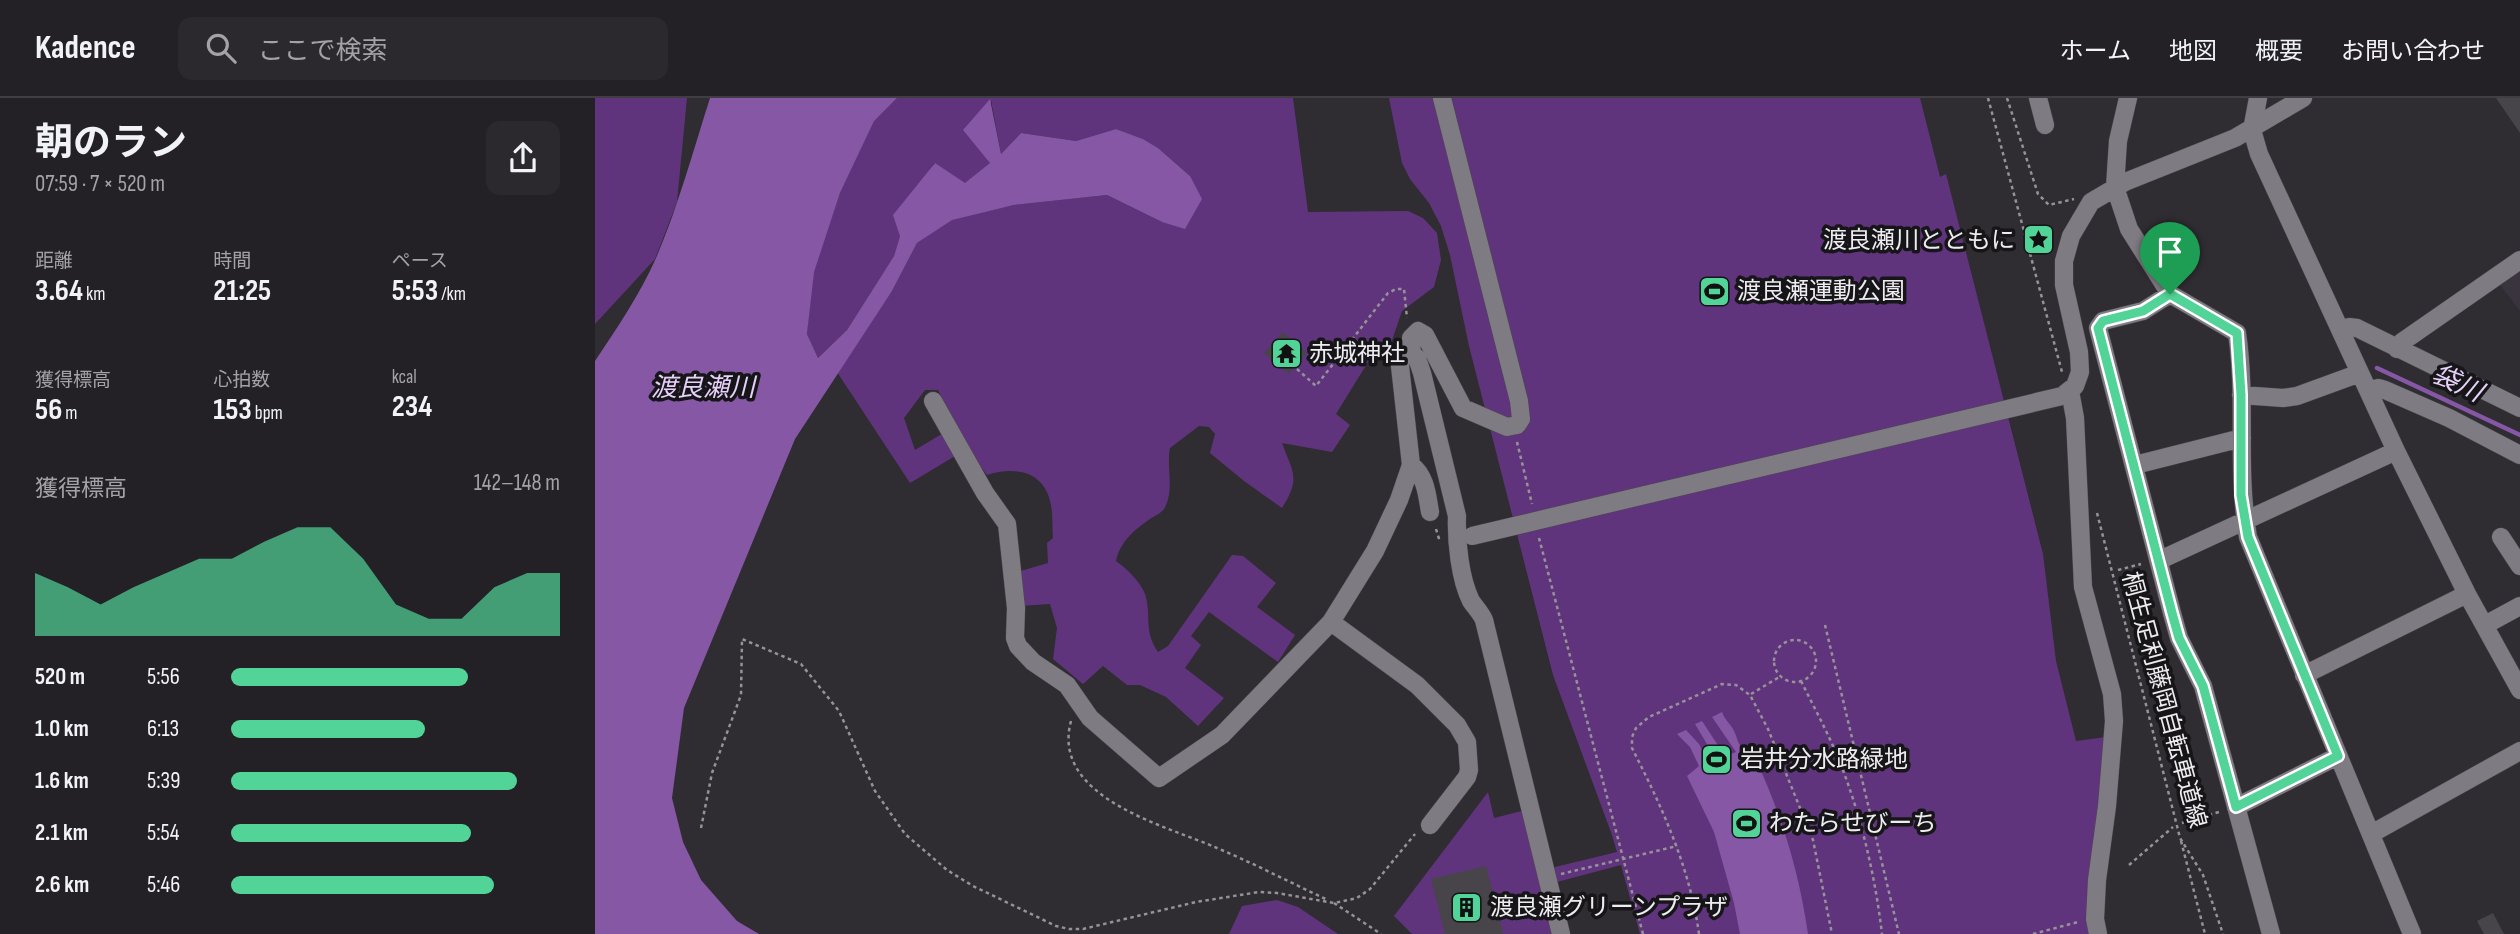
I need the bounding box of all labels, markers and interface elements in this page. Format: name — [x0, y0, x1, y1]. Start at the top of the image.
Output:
search box — [178, 17, 668, 80]
text: Kadence — [35, 28, 136, 68]
icon: search — [202, 29, 240, 67]
text: ここで検索 — [258, 36, 388, 67]
text: ホーム — [2060, 37, 2131, 66]
text: 地図 — [2169, 37, 2217, 66]
text: 概要 — [2255, 37, 2303, 66]
text: お問い合わせ — [2341, 37, 2485, 66]
text: 朝のラン — [35, 121, 187, 166]
button: share — [486, 121, 560, 195]
text: 07:59 · 7 × 520 m — [35, 170, 165, 198]
pin — [2140, 222, 2200, 294]
place icon: 渡良瀬川とともに — [2021, 223, 2055, 257]
place label: 渡良瀬川とともに — [1823, 226, 2015, 255]
icon: arrive — [2151, 233, 2189, 271]
text: 距離 — [35, 250, 73, 273]
text: 時間 — [213, 250, 251, 273]
text: ペース — [392, 250, 448, 273]
text: 3.64 — [35, 273, 83, 309]
text: 21:25 — [213, 273, 271, 309]
text: 5:53 — [392, 273, 438, 309]
sports icon: 渡良瀬運動公園 — [1697, 274, 1731, 308]
place label: 渡良瀬運動公園 — [1737, 277, 1905, 306]
text: km — [83, 283, 106, 306]
text: /km — [438, 283, 466, 306]
temple icon: 赤城神社 — [1269, 336, 1303, 370]
place label: 赤城神社 — [1309, 339, 1405, 368]
water label: 袋川 — [2427, 359, 2490, 410]
text: kcal — [392, 366, 417, 389]
text: 獲得標高 — [35, 369, 111, 392]
text: 心拍数 — [213, 369, 270, 392]
water label: 渡良瀬川 — [651, 373, 758, 404]
text: 234 — [392, 389, 432, 425]
text: 56 — [35, 392, 62, 428]
text: 153 — [213, 392, 252, 428]
text: m — [62, 402, 78, 425]
text: bpm — [252, 402, 283, 425]
text: 142–148 m — [474, 469, 560, 497]
text: 獲得標高 — [35, 475, 127, 503]
street label: 桐生足利藤岡自転車道線 — [2116, 569, 2212, 831]
text: 520 m — [35, 663, 85, 691]
text: 5:56 — [147, 663, 180, 691]
text: 1.0 km — [35, 715, 89, 743]
text: 6:13 — [147, 715, 179, 743]
sports icon: 岩井分水路緑地 — [1700, 742, 1734, 776]
place label: 岩井分水路緑地 — [1740, 745, 1908, 774]
text: 1.6 km — [35, 767, 89, 795]
text: 5:39 — [147, 767, 180, 795]
sports icon: わたらせびーち — [1729, 806, 1763, 840]
place label: わたらせびーち — [1769, 809, 1937, 838]
text: 2.1 km — [35, 819, 88, 847]
text: 5:54 — [147, 819, 179, 847]
text: 2.6 km — [35, 871, 89, 899]
text: 5:46 — [147, 871, 180, 899]
building icon: 渡良瀬グリーンプラザ — [1450, 890, 1484, 924]
place label: 渡良瀬グリーンプラザ — [1490, 893, 1728, 922]

